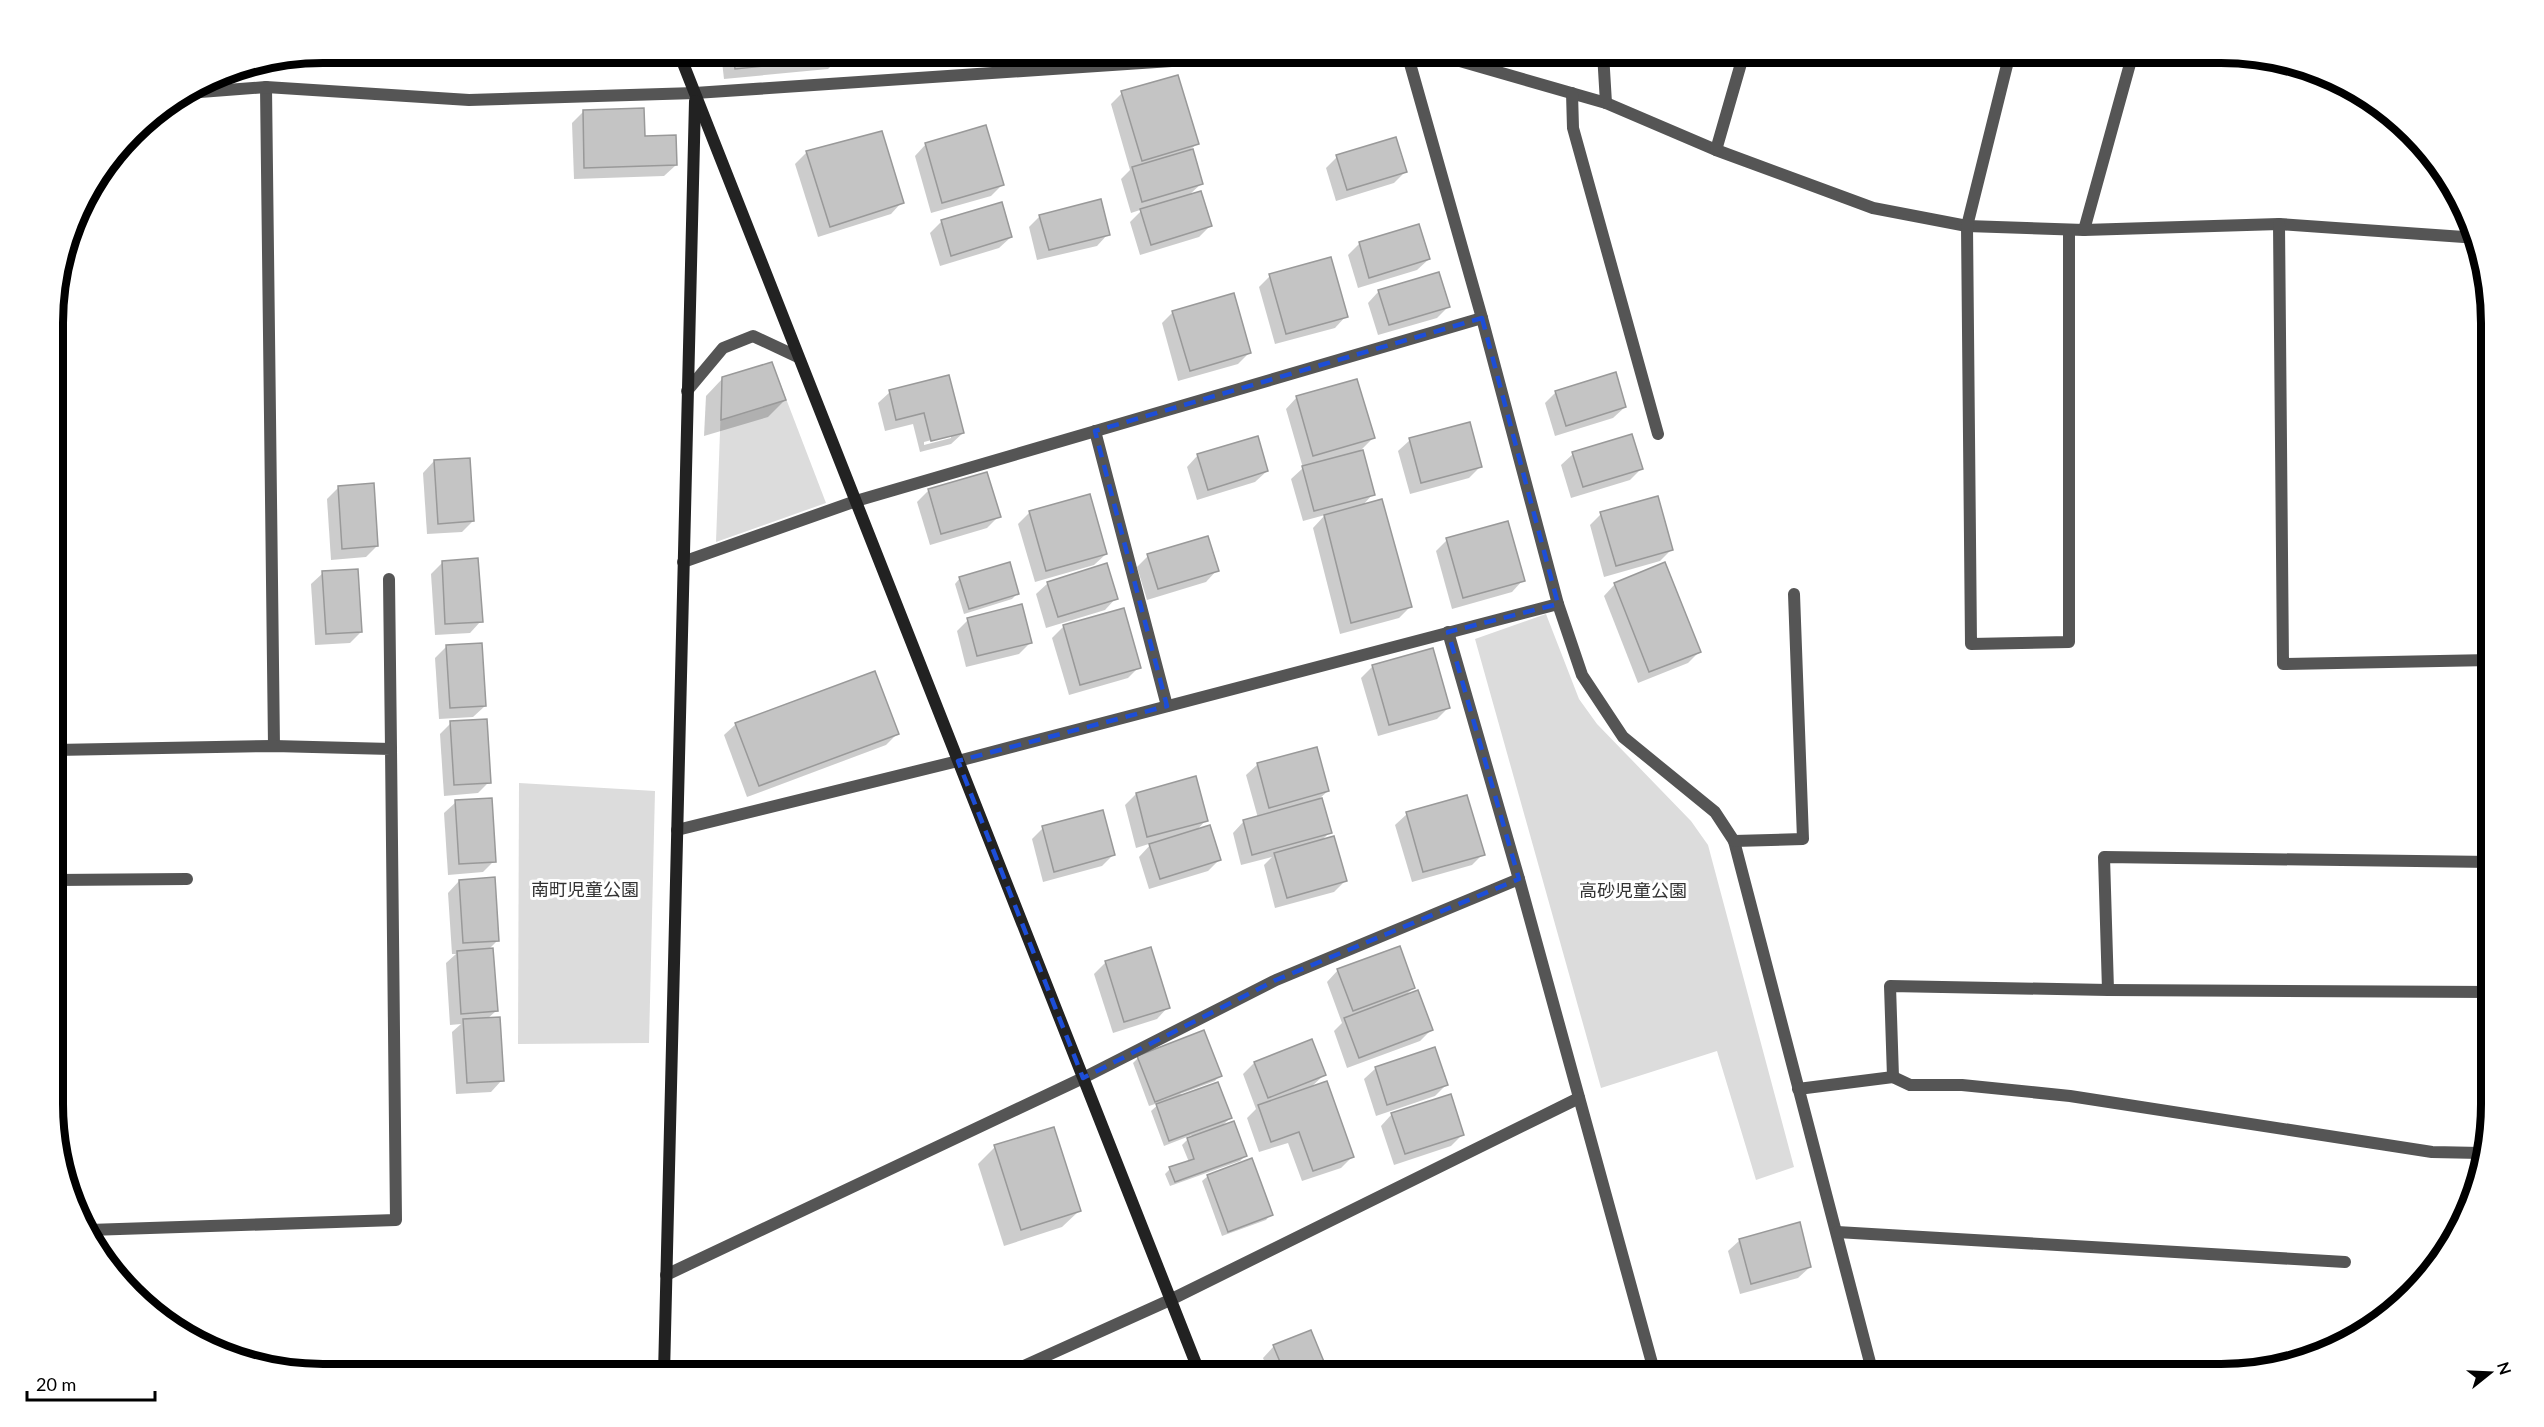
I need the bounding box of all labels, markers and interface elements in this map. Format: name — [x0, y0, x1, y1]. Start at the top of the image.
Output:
park label: 南町児童公園 — [531, 878, 639, 900]
park label: 高砂児童公園 — [1579, 879, 1687, 901]
north arrow — [2460, 1343, 2520, 1403]
text: N — [2494, 1359, 2516, 1377]
scale bar — [27, 1364, 154, 1402]
text: 20 m — [36, 1373, 76, 1395]

